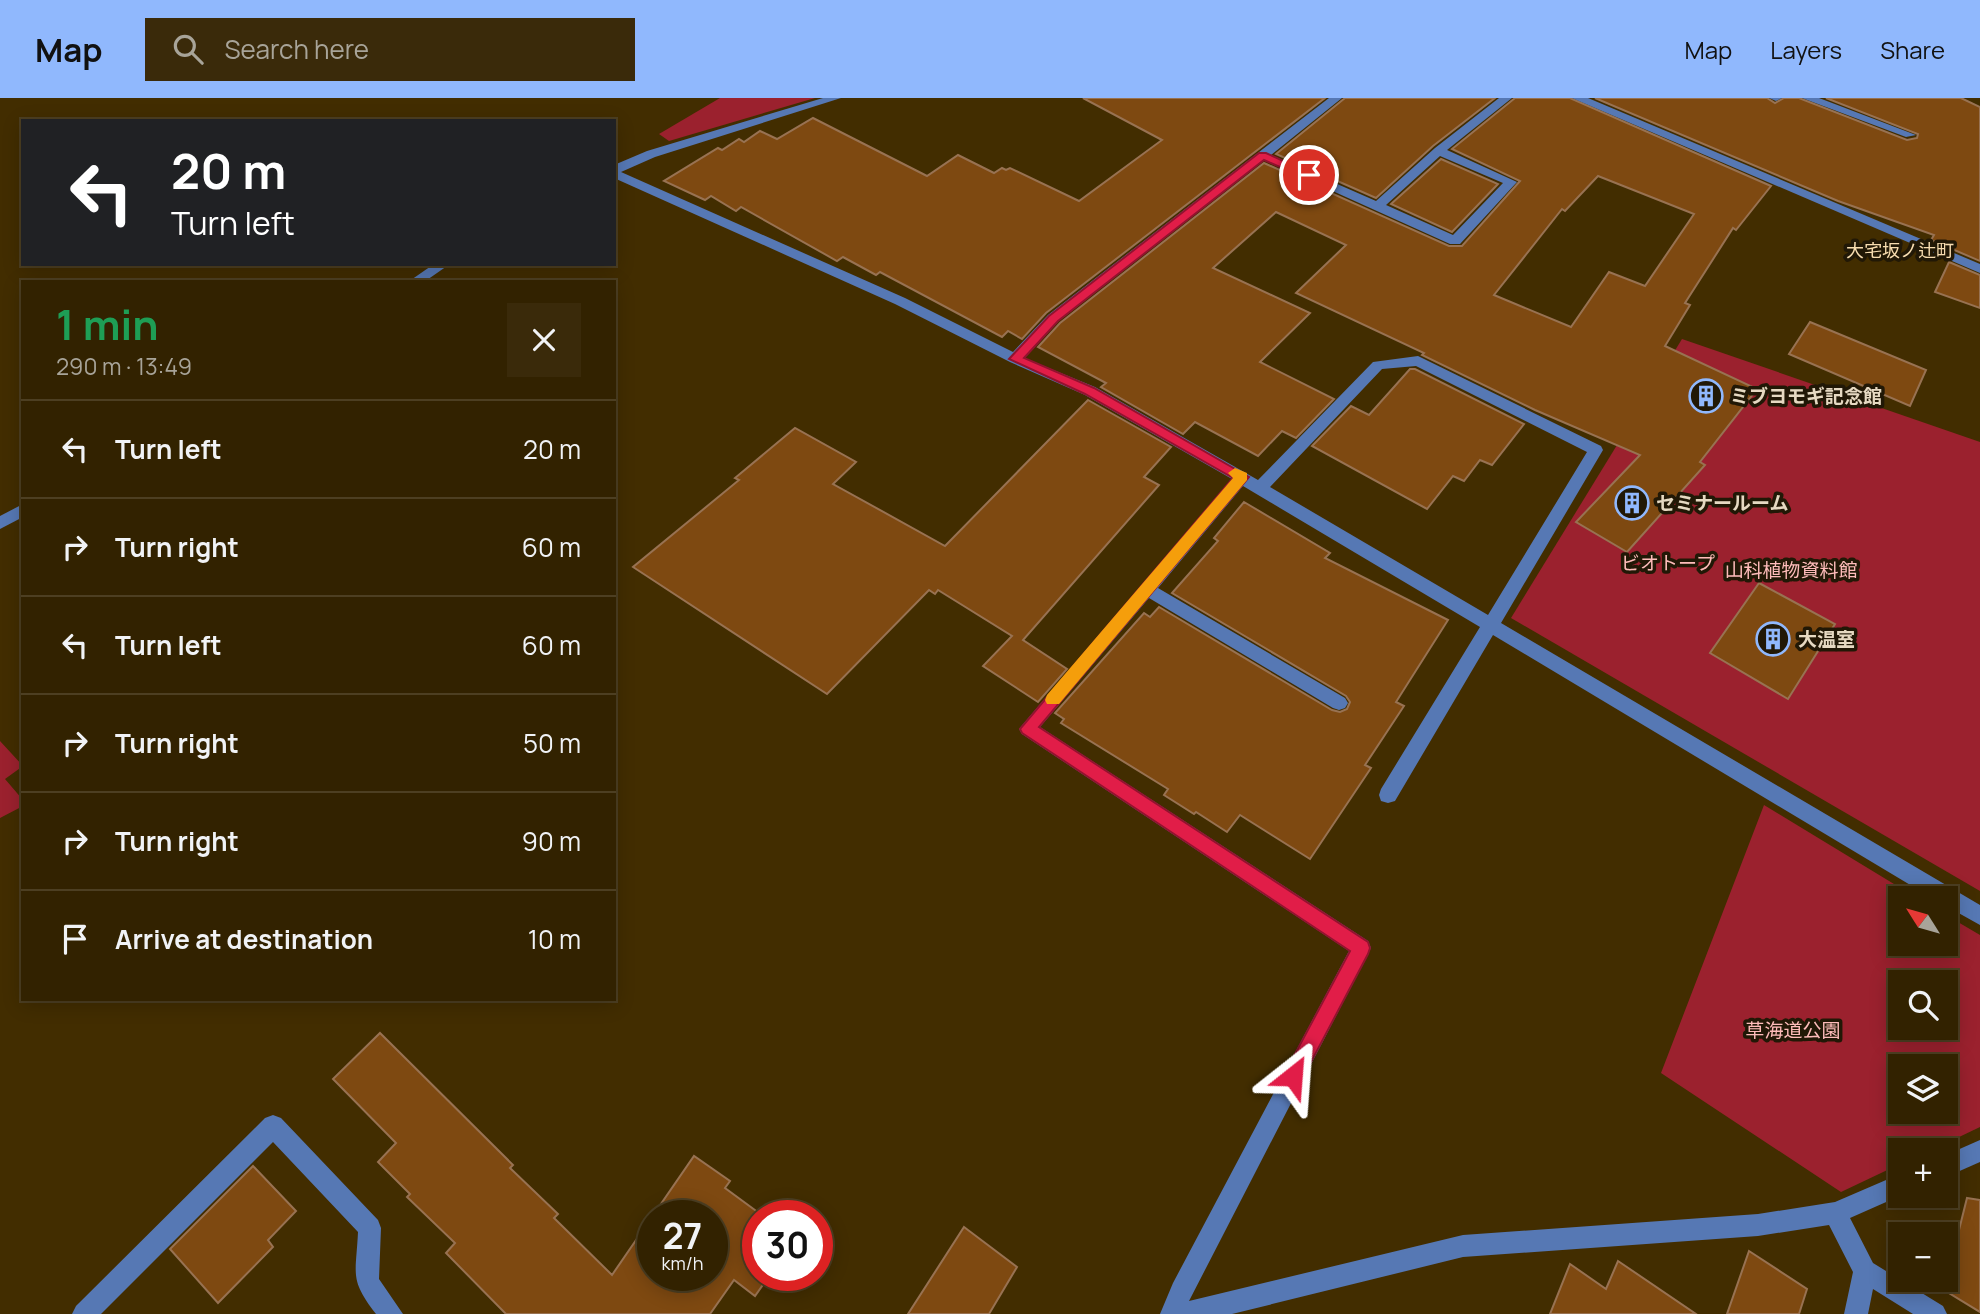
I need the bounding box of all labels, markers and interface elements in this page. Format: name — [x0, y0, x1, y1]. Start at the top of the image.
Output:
search box — [145, 18, 635, 81]
text: Map — [35, 27, 103, 72]
icon: search — [169, 30, 207, 68]
text: Search here — [225, 31, 369, 67]
text: Map — [1685, 33, 1732, 66]
text: Layers — [1770, 33, 1842, 66]
text: Share — [1880, 33, 1945, 66]
text: 20 m — [171, 137, 286, 204]
pin — [1279, 145, 1339, 205]
icon: left — [56, 147, 147, 238]
icon: arrive — [1290, 156, 1328, 194]
text: Turn left — [171, 201, 295, 245]
district label: 大宅坂ノ辻町 — [1846, 238, 1954, 262]
text: 1 min — [56, 295, 159, 353]
button: close — [507, 303, 581, 377]
text: 290 m · 13:49 — [56, 350, 192, 382]
building icon: ミブヨモギ記念館 — [1687, 377, 1725, 415]
place label: ミブヨモギ記念館 — [1730, 383, 1882, 409]
icon: left — [56, 430, 94, 468]
text: Turn left — [115, 431, 222, 467]
text: 20 m — [523, 431, 581, 467]
building icon: セミナールーム — [1613, 484, 1651, 522]
place label: セミナールーム — [1656, 490, 1788, 516]
icon: right — [56, 528, 94, 566]
text: Turn right — [115, 529, 239, 565]
text: 60 m — [522, 529, 581, 565]
park label: ビオトープ — [1621, 550, 1715, 576]
park label: 山科植物資料館 — [1724, 557, 1858, 583]
building icon: 大温室 — [1754, 620, 1792, 658]
icon: left — [56, 626, 94, 664]
place label: 大温室 — [1798, 626, 1855, 652]
text: Turn left — [115, 627, 222, 663]
text: 60 m — [522, 627, 581, 663]
icon: right — [56, 724, 94, 762]
text: Turn right — [115, 725, 239, 761]
text: 50 m — [523, 725, 581, 761]
icon: right — [56, 822, 94, 860]
text: Turn right — [115, 823, 239, 859]
text: 90 m — [522, 823, 581, 859]
north arrow — [1888, 886, 1958, 956]
map controls — [1888, 886, 1958, 1292]
icon: arrive — [56, 920, 94, 958]
text: Arrive at destination — [115, 921, 373, 957]
text: 10 m — [528, 921, 581, 957]
button: search — [1888, 970, 1958, 1040]
park label: 草海道公園 — [1745, 1017, 1841, 1043]
position arrow — [1256, 1039, 1330, 1113]
button: layers — [1888, 1054, 1958, 1124]
button: + — [1888, 1138, 1958, 1208]
speed limit sign: 30 — [742, 1200, 833, 1291]
text: 27 — [663, 1212, 702, 1260]
button: − — [1888, 1222, 1958, 1292]
text: km/h — [662, 1251, 703, 1275]

